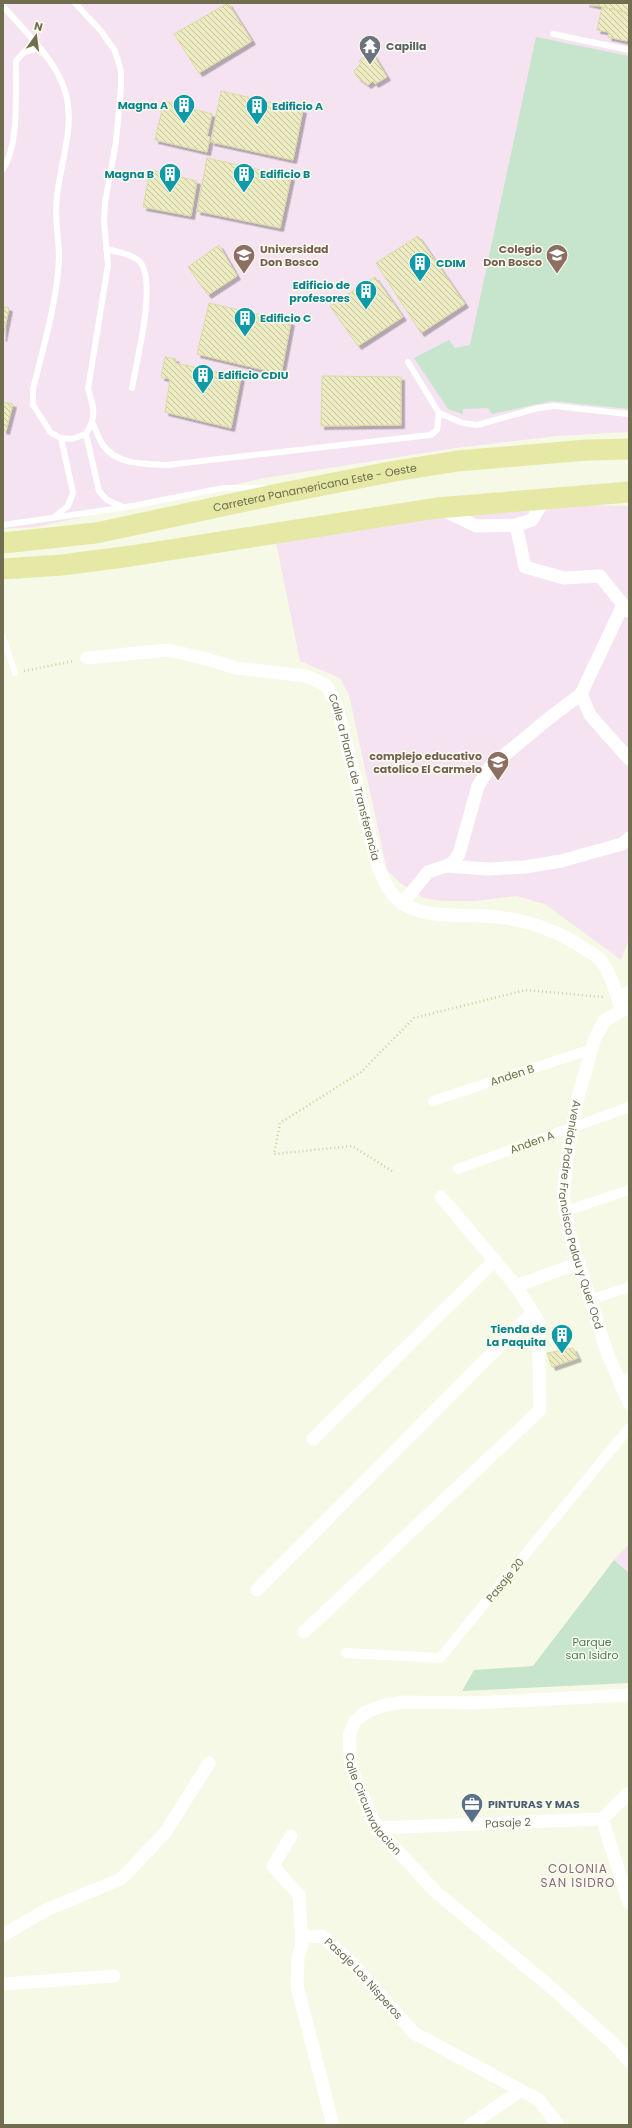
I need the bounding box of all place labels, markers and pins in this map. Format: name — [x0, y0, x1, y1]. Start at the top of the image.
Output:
temple icon: Capilla — [357, 33, 383, 66]
place label: Capilla — [386, 38, 427, 54]
building icon: Magna A — [171, 92, 197, 125]
building icon: Edificio A — [244, 93, 270, 126]
place label: Magna A — [118, 97, 168, 113]
place label: Edificio A — [272, 98, 323, 114]
building icon: Magna B — [157, 161, 183, 194]
building icon: Edificio B — [231, 161, 257, 194]
place label: Magna B — [105, 166, 154, 182]
place label: Edificio B — [260, 166, 310, 182]
place label: Universidad Don Bosco — [260, 241, 329, 270]
place label: Colegio Don Bosco — [483, 241, 542, 270]
school or university icon: Universidad Don Bosco — [231, 242, 257, 275]
school or university icon: Colegio Don Bosco — [544, 242, 570, 275]
building icon: CDIM — [407, 250, 433, 283]
place label: CDIM — [436, 255, 466, 271]
place label: Edificio de profesores — [289, 277, 350, 306]
building icon: Edificio de profesores — [353, 278, 379, 311]
building icon: Edificio C — [232, 305, 258, 338]
place label: Edificio C — [260, 310, 312, 326]
building icon: Edificio CDIU — [190, 362, 216, 395]
place label: Edificio CDIU — [218, 367, 289, 383]
place label: complejo educativo catolico El Carmelo — [369, 748, 482, 777]
school or university icon: complejo educativo catolico El Carmelo — [485, 749, 511, 782]
place label: Tienda de La Paquita — [487, 1321, 546, 1350]
building icon: Tienda de La Paquita — [549, 1322, 575, 1355]
office icon: PINTURAS Y MAS — [459, 1791, 485, 1824]
place label: PINTURAS Y MAS — [488, 1796, 580, 1812]

